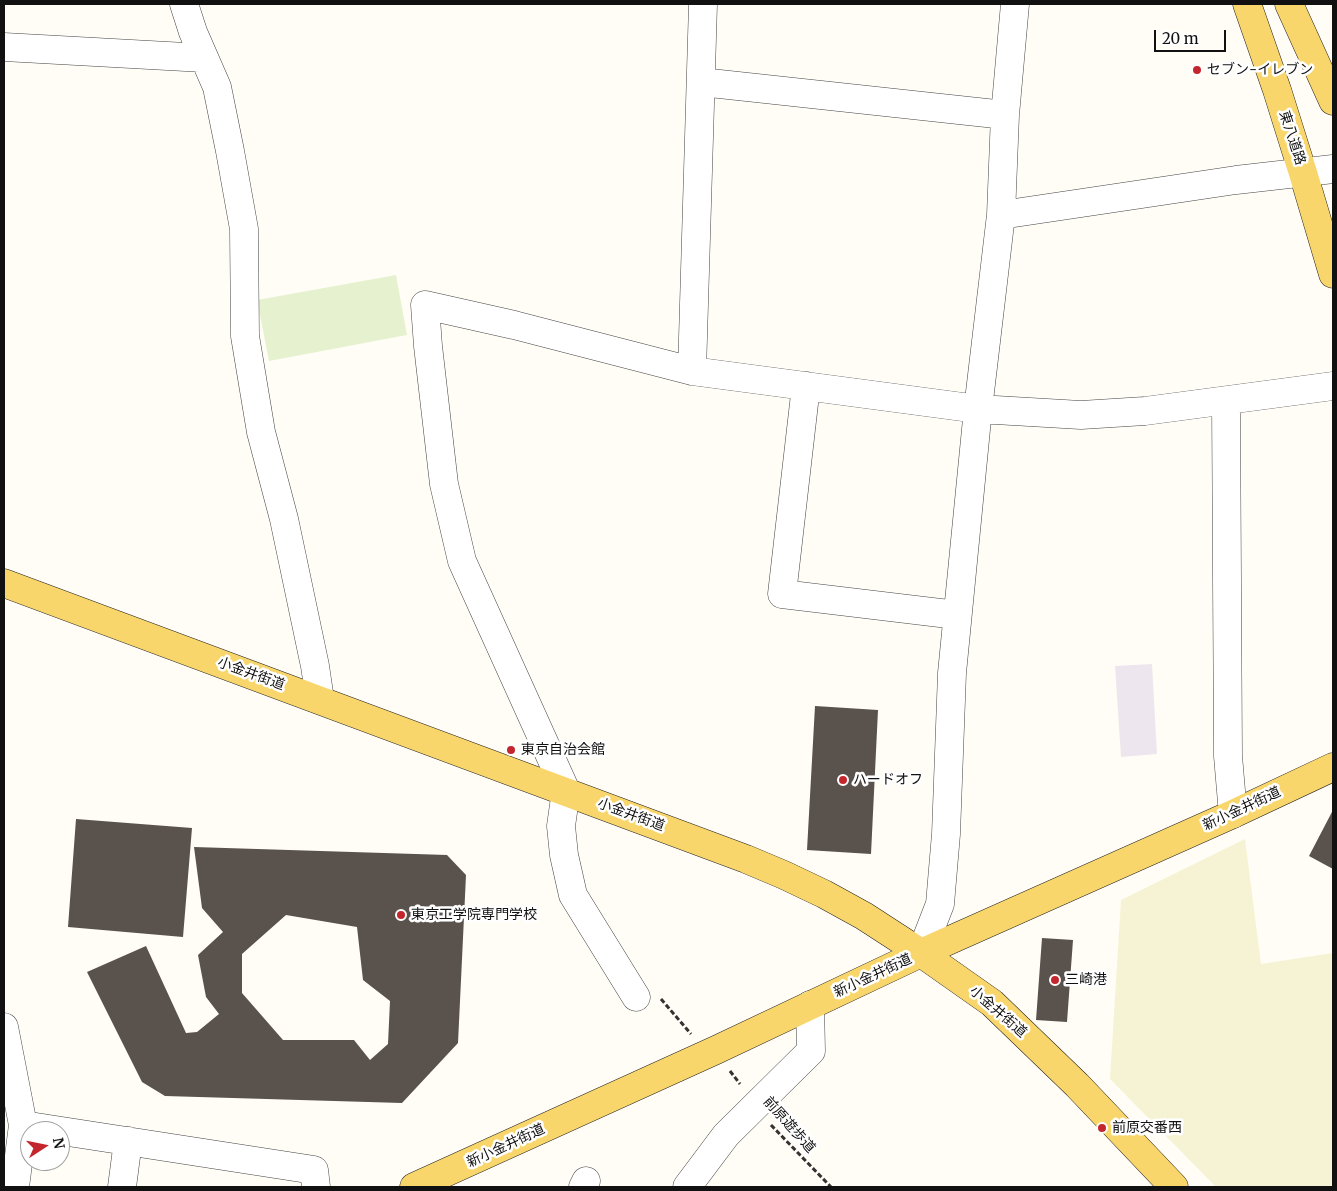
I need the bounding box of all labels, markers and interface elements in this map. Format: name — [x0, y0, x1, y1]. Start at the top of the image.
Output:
scale bar — [1157, 20, 1230, 52]
text: 20 m — [1162, 29, 1199, 48]
place label: セブン-イレブン — [1207, 62, 1313, 78]
marker: セブン-イレブン — [1191, 64, 1203, 76]
street label: 東八道路 — [1275, 109, 1309, 167]
street label: 小金井街道 — [215, 654, 287, 694]
place label: 東京自治会館 — [521, 742, 605, 758]
marker: 東京自治会館 — [505, 744, 517, 756]
place label: ハードオフ — [853, 772, 923, 788]
marker: ハードオフ — [837, 774, 849, 786]
street label: 新小金井街道 — [1200, 784, 1284, 834]
street label: 小金井街道 — [595, 795, 667, 835]
place label: 東京工学院専門学校 — [411, 907, 537, 923]
marker: 東京工学院専門学校 — [395, 909, 407, 921]
street label: 新小金井街道 — [831, 951, 915, 1001]
place label: 三崎港 — [1065, 972, 1107, 988]
marker: 三崎港 — [1049, 974, 1061, 986]
street label: 小金井街道 — [966, 983, 1030, 1041]
street label: 前原遊歩道 — [759, 1093, 819, 1157]
place label: 前原交番西 — [1112, 1120, 1182, 1136]
north arrow — [20, 1121, 70, 1171]
street label: 新小金井街道 — [464, 1121, 548, 1171]
marker: 前原交番西 — [1096, 1122, 1108, 1134]
text: N — [49, 1136, 69, 1150]

